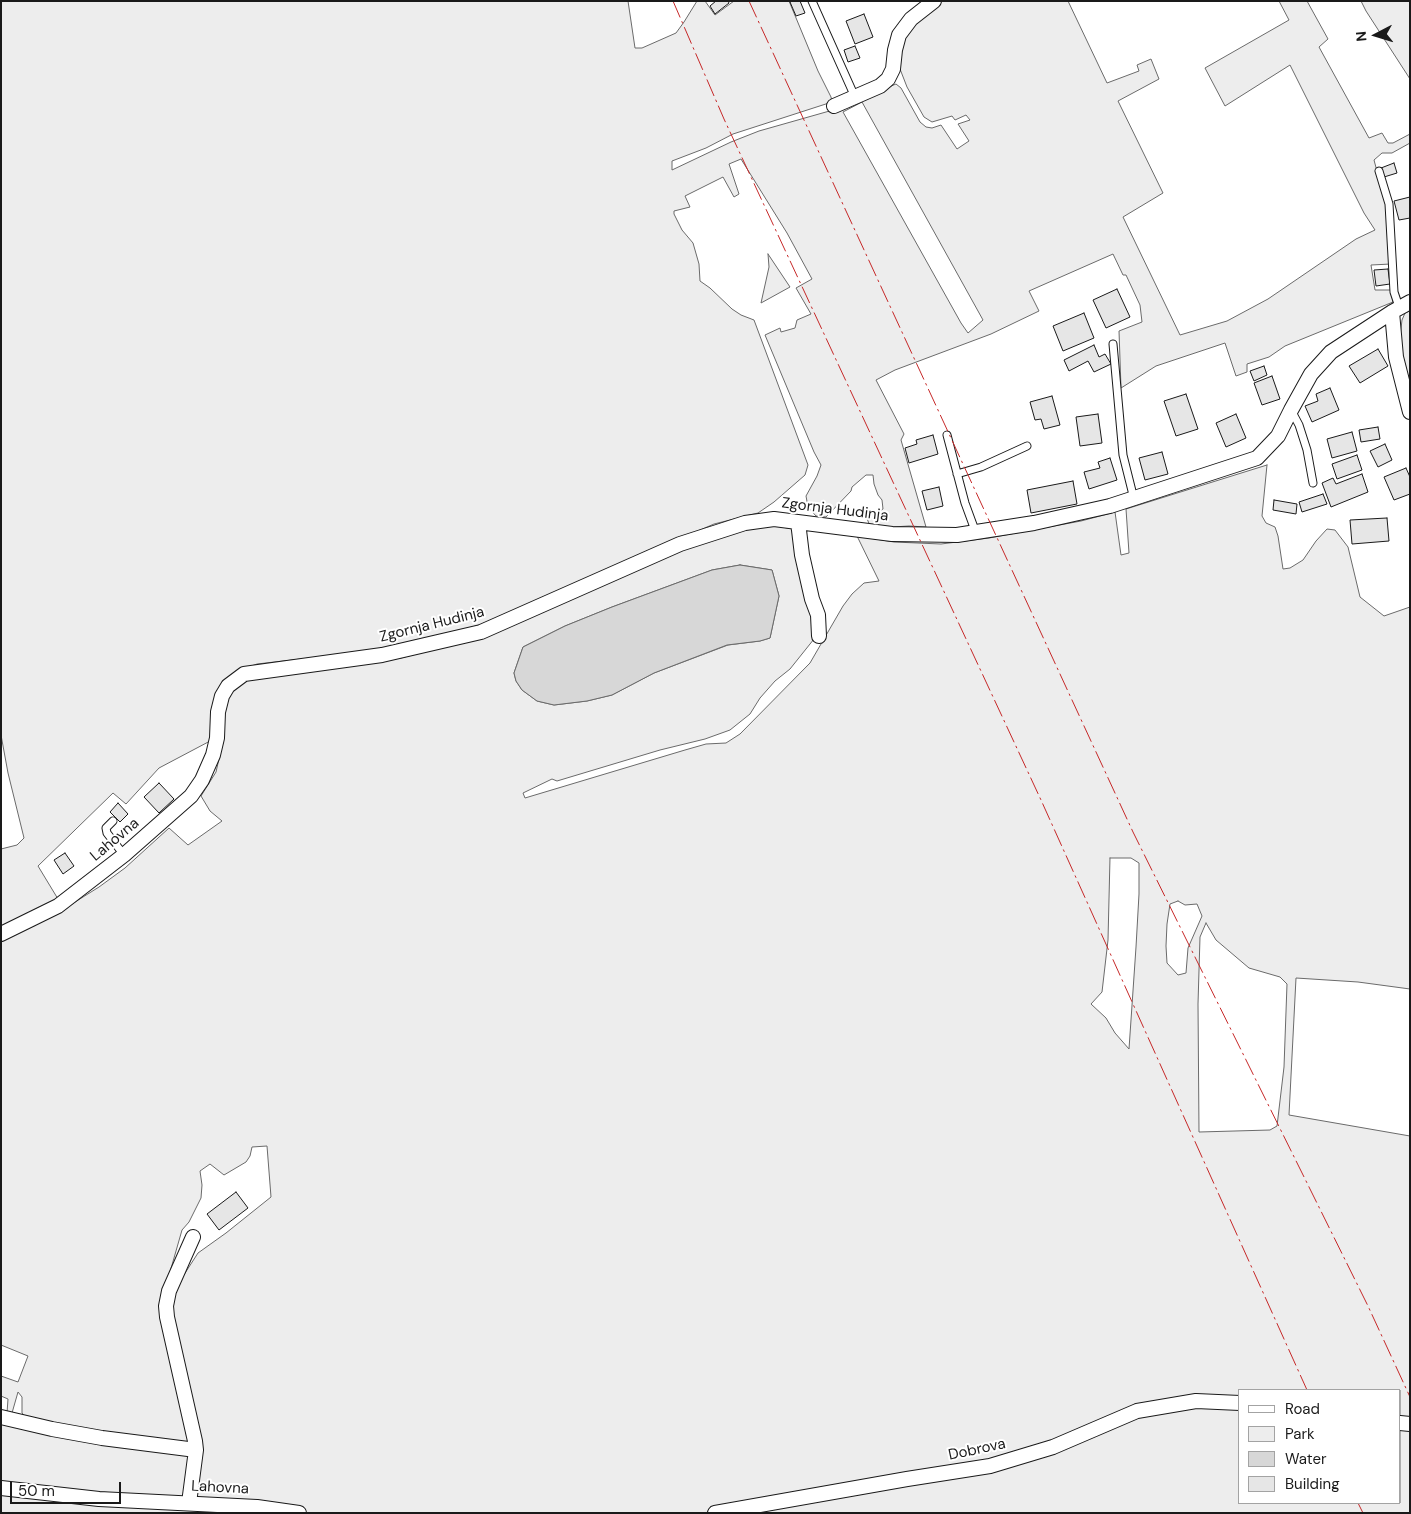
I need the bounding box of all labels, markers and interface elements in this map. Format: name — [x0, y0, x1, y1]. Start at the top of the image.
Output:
north arrow — [1351, 10, 1401, 60]
text: N — [1352, 30, 1370, 42]
street label: Zgornja Hudinja — [781, 495, 889, 525]
street label: Zgornja Hudinja — [378, 603, 486, 647]
street label: Lahovna — [87, 815, 143, 865]
legend — [1238, 1389, 1401, 1504]
text: Road — [1285, 1399, 1320, 1419]
text: Park — [1285, 1424, 1315, 1444]
street label: Dobrova — [947, 1435, 1007, 1465]
text: Water — [1285, 1449, 1326, 1469]
scale bar — [12, 1472, 124, 1504]
text: Building — [1285, 1474, 1340, 1494]
street label: Lahovna — [191, 1477, 249, 1499]
text: 50 m — [18, 1481, 55, 1501]

